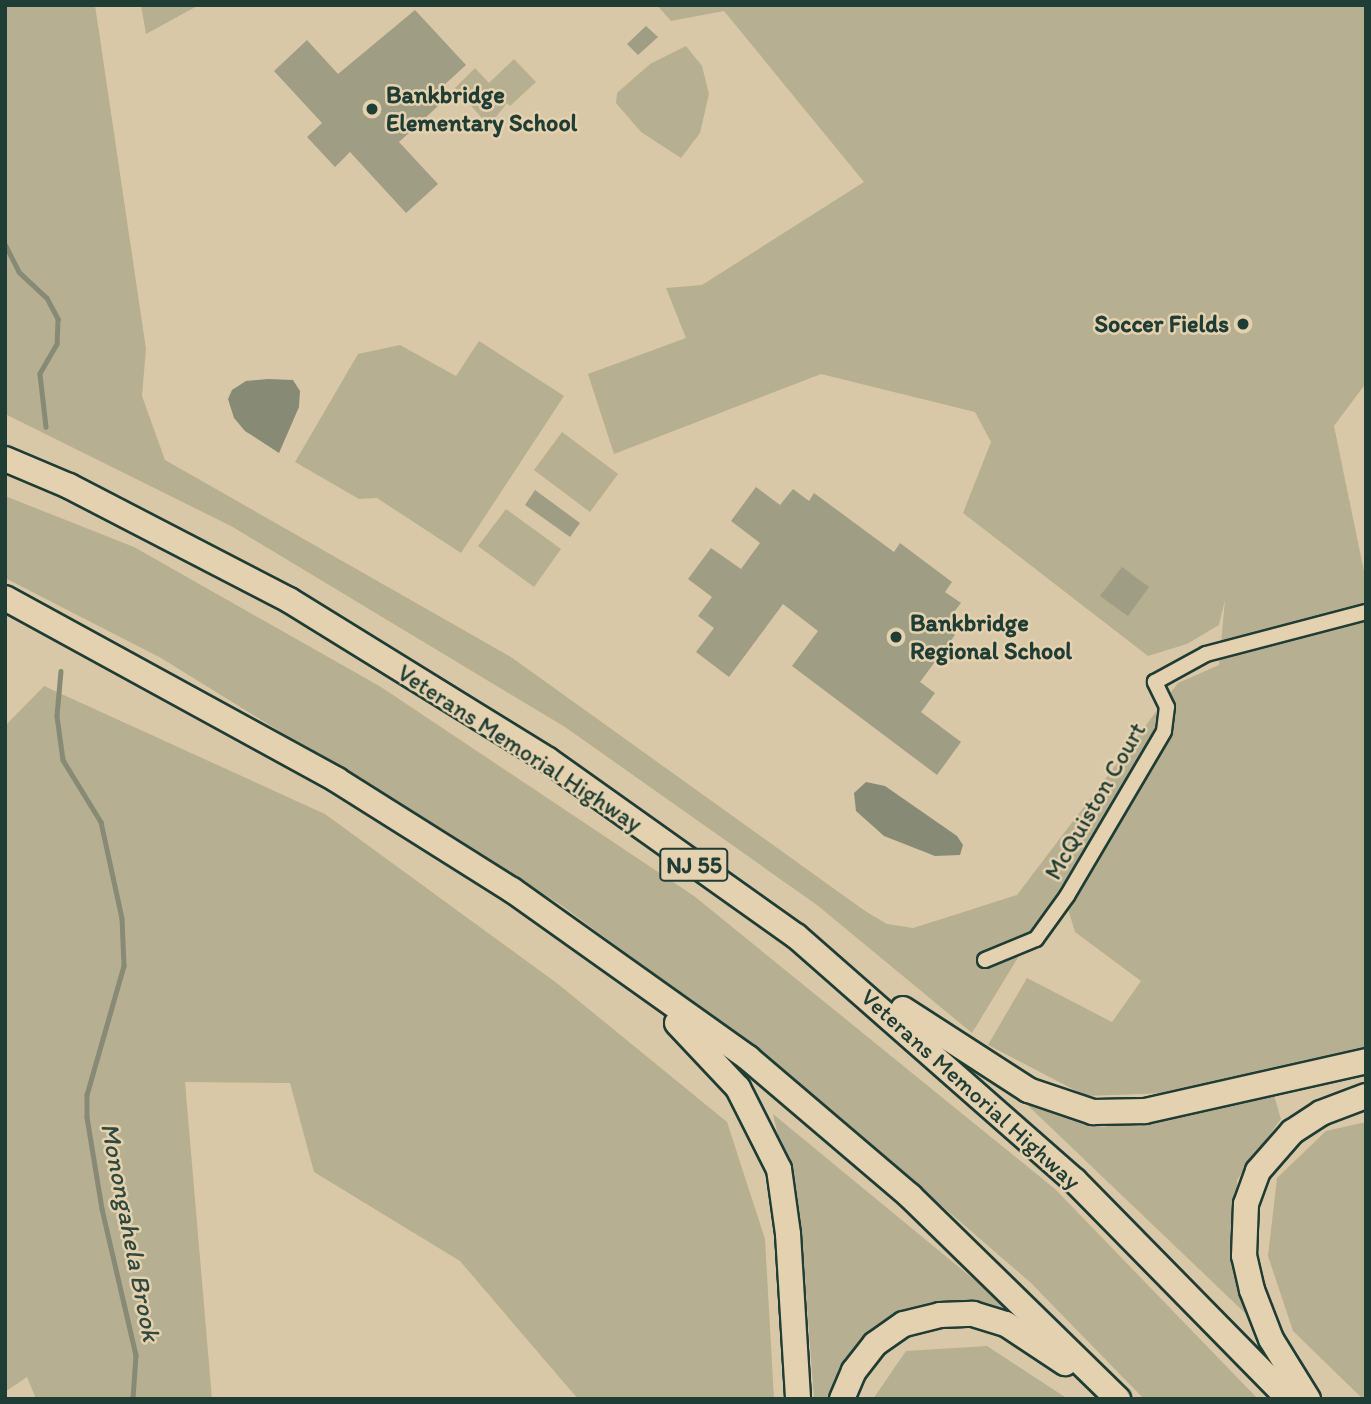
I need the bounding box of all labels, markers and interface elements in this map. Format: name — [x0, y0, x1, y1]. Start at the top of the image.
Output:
place label: Bankbridge Elementary School — [386, 81, 577, 137]
marker: Bankbridge Elementary School — [364, 101, 380, 117]
place label: Soccer Fields — [1094, 310, 1229, 338]
marker: Soccer Fields — [1235, 316, 1251, 332]
place label: Bankbridge Regional School — [910, 609, 1072, 665]
marker: Bankbridge Regional School — [888, 629, 904, 645]
street label: Veterans Memorial Highway — [392, 658, 648, 838]
street label: McQuiston Court — [1038, 717, 1152, 885]
road number: NJ 55 — [659, 846, 729, 884]
street label: Veterans Memorial Highway — [855, 983, 1087, 1195]
water label: Monongahela Brook — [94, 1120, 166, 1344]

